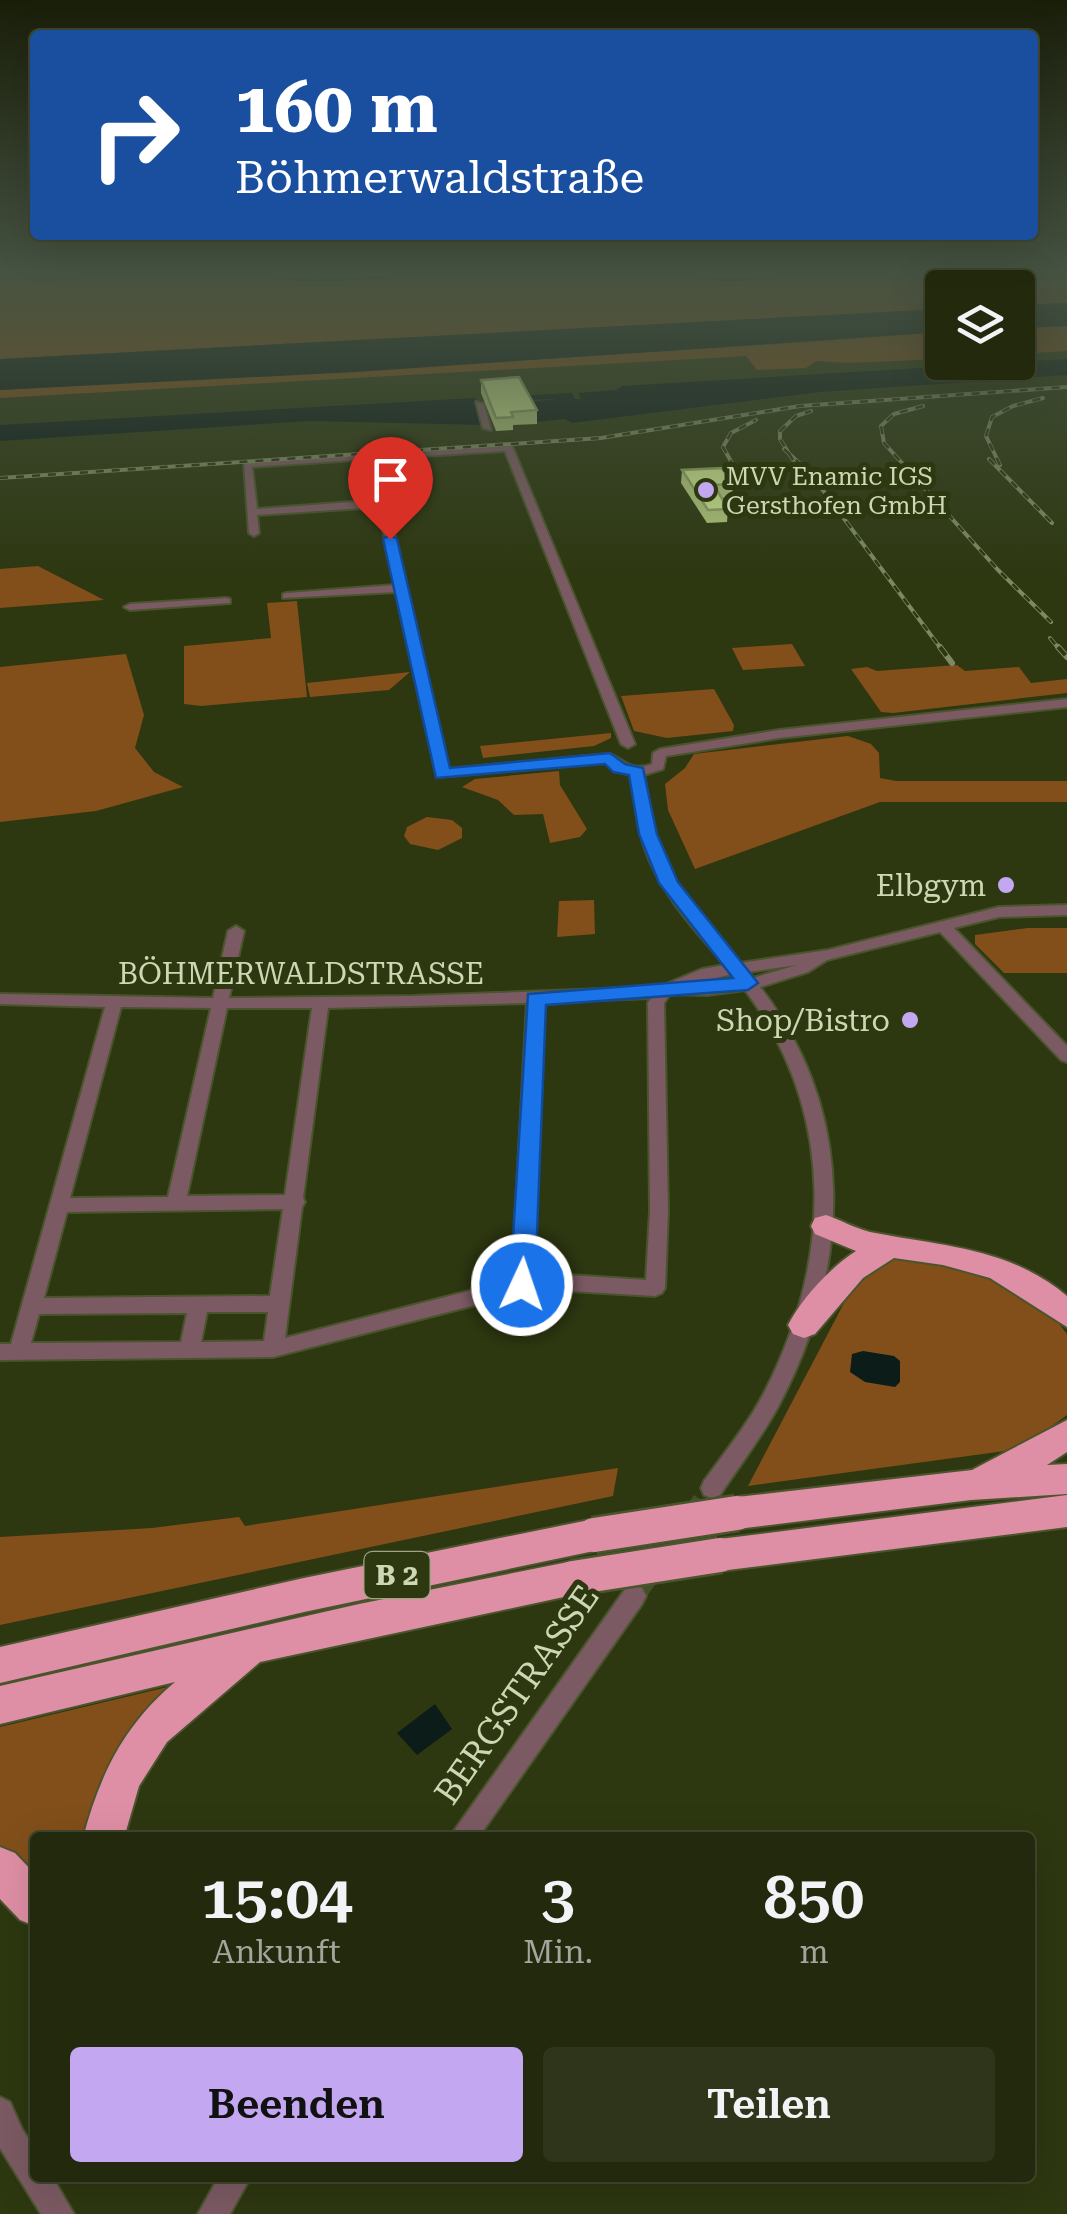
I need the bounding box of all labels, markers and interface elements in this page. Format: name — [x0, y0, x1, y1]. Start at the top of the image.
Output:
text: 160 m — [235, 67, 438, 149]
icon: right — [70, 70, 200, 200]
text: Böhmerwaldstraße — [235, 151, 644, 204]
map controls — [925, 270, 1035, 380]
button: layers — [925, 270, 1035, 380]
pin — [348, 437, 433, 540]
icon: arrive — [363, 452, 418, 507]
place label: MVV Enamic IGS Gersthofen GmbH — [726, 462, 947, 520]
marker: MVV Enamic IGS Gersthofen GmbH — [695, 479, 717, 501]
place label: Elbgym — [876, 868, 986, 903]
marker: Elbgym — [995, 874, 1017, 896]
street label: BÖHMERWALDSTRASSE — [118, 956, 484, 991]
place label: Shop/Bistro — [716, 1003, 890, 1038]
marker: Shop/Bistro — [899, 1009, 921, 1031]
position arrow — [470, 1233, 574, 1337]
road number: B 2 — [364, 1552, 430, 1598]
street label: BERGSTRASSE — [426, 1578, 608, 1812]
text: 15:04 — [201, 1862, 353, 1933]
text: 3 — [541, 1862, 575, 1933]
text: 850 — [764, 1862, 864, 1933]
text: Ankunft — [213, 1933, 341, 1971]
text: Min. — [523, 1933, 593, 1971]
text: m — [799, 1933, 829, 1971]
button: Beenden — [70, 2047, 523, 2162]
button: Teilen — [543, 2047, 995, 2162]

